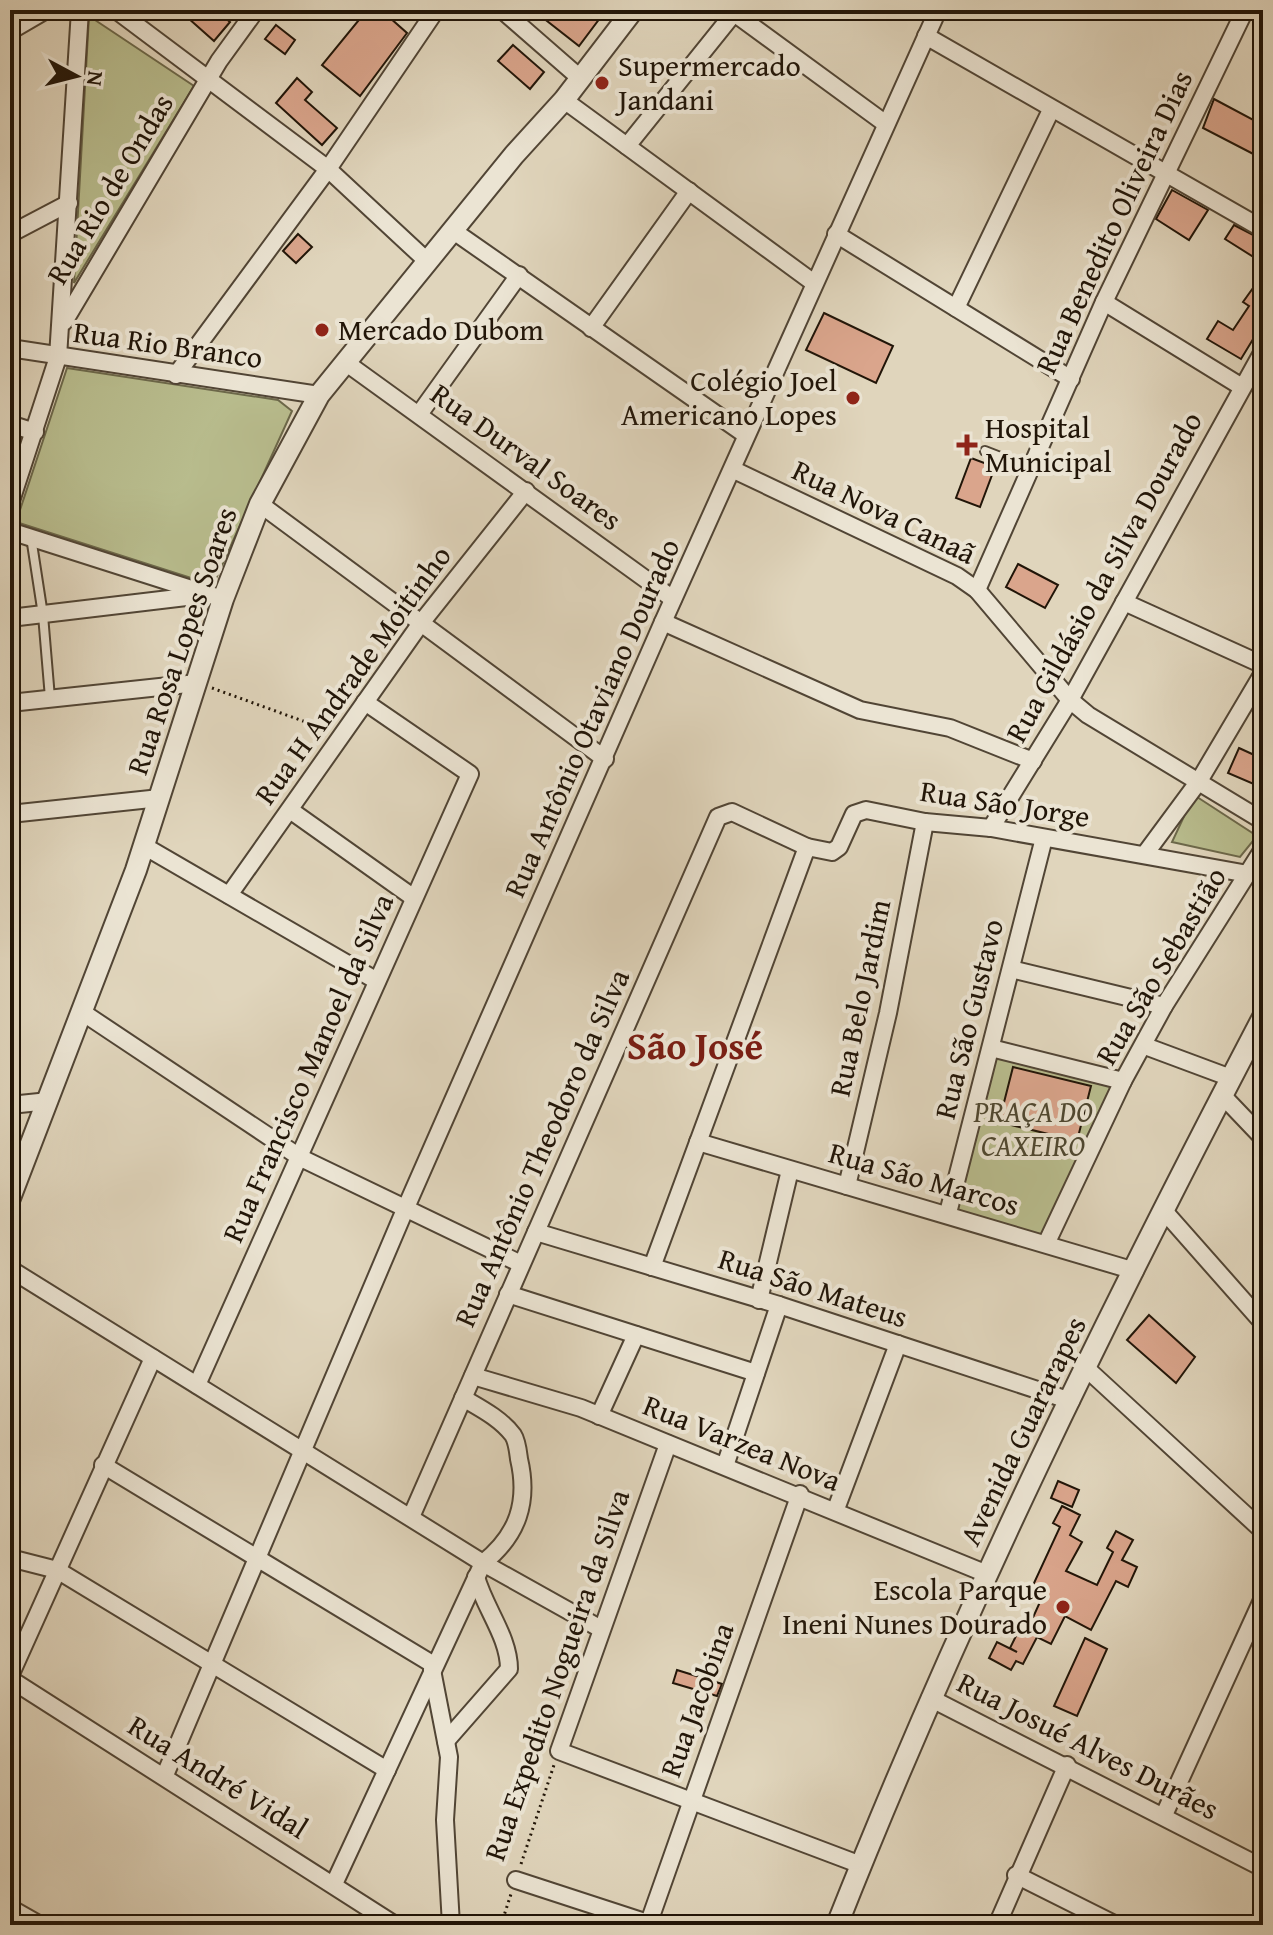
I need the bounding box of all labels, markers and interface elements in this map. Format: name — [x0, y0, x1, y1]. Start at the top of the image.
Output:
north arrow — [36, 36, 116, 116]
place label: Supermercado Jandani — [614, 43, 801, 121]
street label: Rua Benedito Oliveira Dias — [1023, 62, 1203, 381]
text: N — [79, 69, 113, 88]
marker: Supermercado Jandani — [593, 74, 611, 92]
street label: Rua Rio de Ondas — [35, 85, 184, 292]
place label: Mercado Dubom — [338, 307, 544, 351]
street label: Rua Rio Branco — [71, 309, 266, 379]
marker: Mercado Dubom — [313, 321, 331, 339]
place label: Colégio Joel Americano Lopes — [621, 358, 837, 436]
street label: Rua Durval Soares — [422, 372, 631, 541]
marker: Colégio Joel Americano Lopes — [844, 389, 862, 407]
street label: Rua Gildásio da Silva Dourado — [994, 403, 1213, 750]
place label: Hospital Municipal — [985, 405, 1112, 483]
marker: Hospital Municipal — [956, 434, 978, 456]
street label: Rua Nova Canaã — [785, 448, 984, 575]
street label: Rua Rosa Lopes Soares — [115, 501, 247, 780]
street label: Rua Antônio Otaviano Dourado — [492, 531, 690, 904]
street label: Rua H Andrade Moitinho — [243, 536, 461, 813]
street label: Rua São Jorge — [917, 768, 1093, 838]
street label: Rua São Sebastião — [1084, 858, 1237, 1073]
street label: Rua Francisco Manoel da Silva — [210, 886, 404, 1249]
street label: Rua Belo Jardim — [817, 895, 901, 1100]
street label: Rua São Gustavo — [922, 914, 1014, 1123]
street label: Rua Antônio Theodoro da Silva — [442, 962, 640, 1334]
district label: São José — [627, 1017, 763, 1073]
park label: PRAÇA DO CAXEIRO — [972, 1089, 1093, 1167]
street label: Rua São Marcos — [824, 1130, 1025, 1226]
street label: Rua São Mateus — [713, 1236, 914, 1338]
street label: Avenida Guararapes — [948, 1309, 1097, 1552]
street label: Rua Varzea Nova — [637, 1382, 848, 1502]
street label: Rua Expedito Nogueira da Silva — [472, 1483, 640, 1866]
place label: Escola Parque Ineni Nunes Dourado — [782, 1567, 1047, 1645]
marker: Escola Parque Ineni Nunes Dourado — [1054, 1598, 1072, 1616]
street label: Rua Jacobina — [648, 1616, 744, 1783]
street label: Rua Josué Alves Durães — [950, 1660, 1227, 1830]
street label: Rua André Vidal — [120, 1703, 317, 1849]

